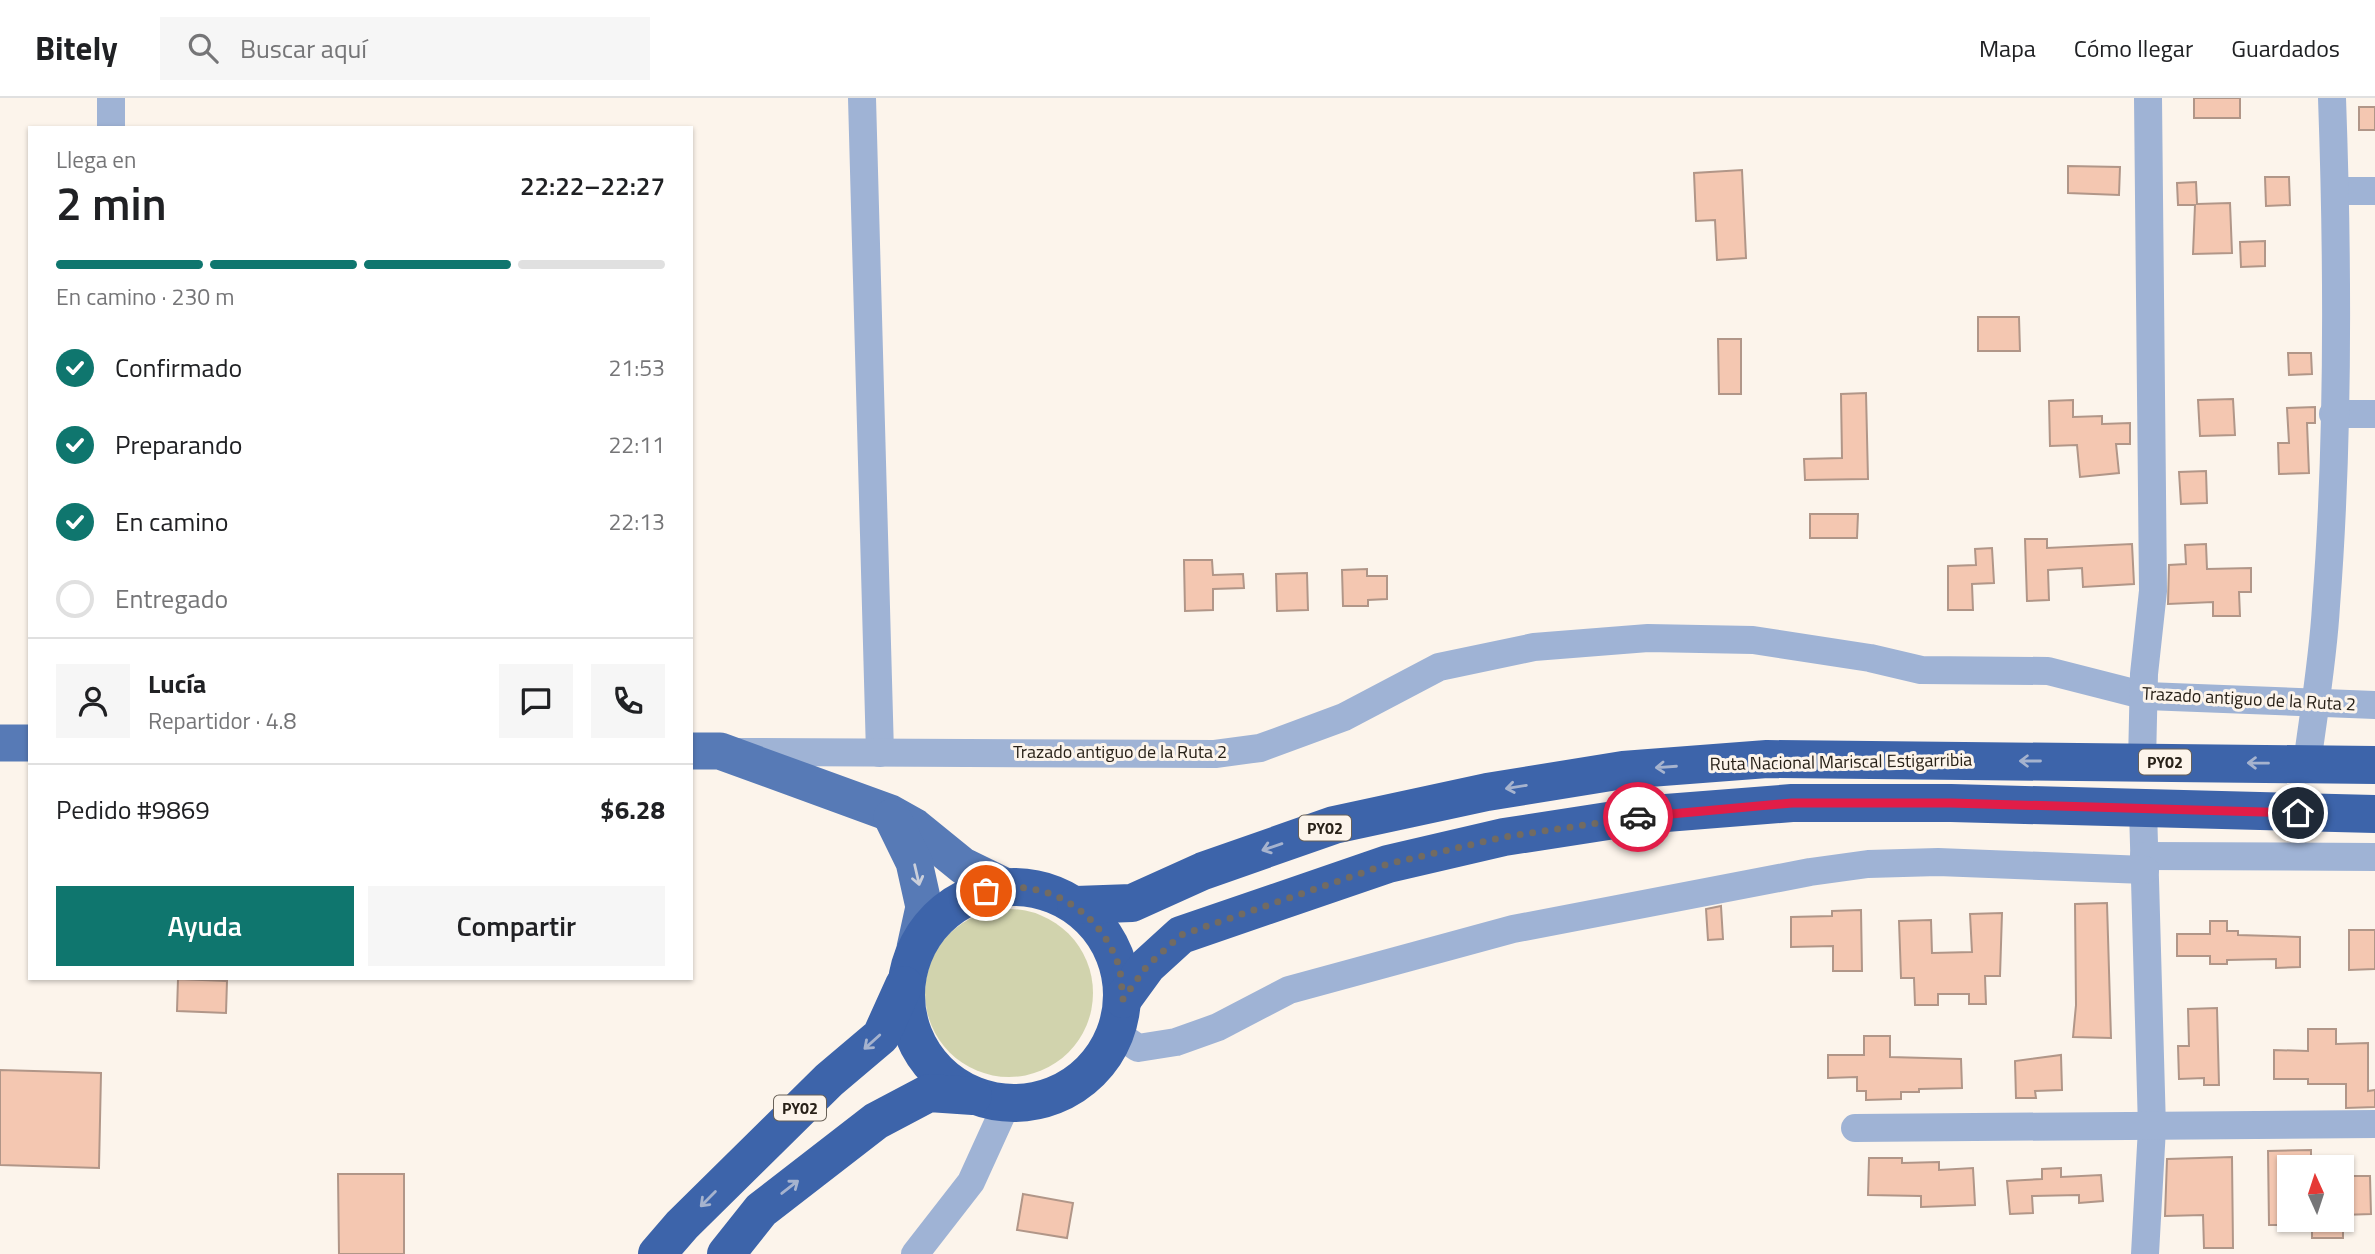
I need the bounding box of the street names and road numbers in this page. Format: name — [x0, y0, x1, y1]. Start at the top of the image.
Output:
street label: Trazado antiguo de la Ruta 2 — [2141, 679, 2357, 718]
street label: Trazado antiguo de la Ruta 2 — [1013, 738, 1227, 765]
street label: Ruta Nacional Mariscal Estigarribia — [1710, 746, 1972, 777]
road number: PY02 — [2139, 750, 2191, 775]
road number: PY02 — [1299, 816, 1351, 841]
road number: PY02 — [774, 1096, 826, 1120]

